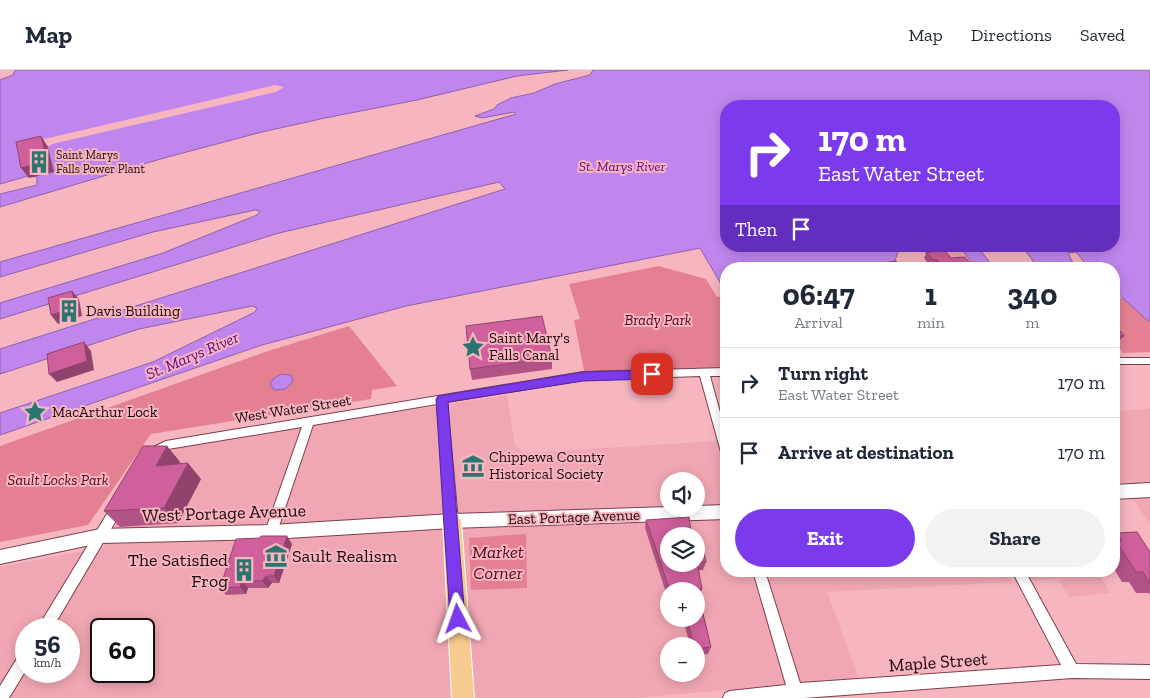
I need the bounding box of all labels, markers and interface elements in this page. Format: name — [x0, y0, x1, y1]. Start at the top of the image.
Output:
text: Map — [25, 20, 72, 49]
text: Map — [908, 24, 943, 46]
text: Directions — [971, 24, 1052, 46]
text: Saved — [1080, 24, 1125, 46]
text: 170 m — [818, 118, 906, 160]
icon: right — [735, 120, 800, 185]
place label: Saint Marys Falls Power Plant — [56, 148, 145, 176]
building icon: Saint Marys Falls Power Plant — [26, 149, 52, 175]
water label: St. Marys River — [579, 158, 665, 175]
text: East Water Street — [818, 160, 984, 187]
icon: arrive — [787, 215, 815, 243]
text: Then — [735, 218, 777, 241]
text: 06:47 — [783, 277, 855, 313]
text: 1 — [925, 277, 937, 313]
text: 340 — [1007, 277, 1058, 313]
building icon: Davis Building — [56, 298, 82, 324]
place label: Davis Building — [86, 302, 180, 320]
park label: Brady Park — [625, 311, 692, 329]
text: Arrival — [794, 313, 843, 332]
text: min — [917, 313, 945, 332]
text: m — [1025, 313, 1039, 332]
water label: St. Marys River — [143, 327, 242, 384]
place label: Saint Mary's Falls Canal — [489, 329, 570, 364]
place icon: Saint Mary's Falls Canal — [460, 334, 486, 360]
pin — [631, 353, 673, 395]
icon: arrive — [638, 360, 666, 388]
text: Turn right — [778, 362, 868, 385]
icon: right — [735, 369, 763, 397]
text: 170 m — [1057, 371, 1105, 394]
text: East Water Street — [778, 385, 899, 404]
street label: West Water Street — [234, 391, 353, 427]
place icon: MacArthur Lock — [22, 399, 48, 425]
place label: MacArthur Lock — [52, 403, 158, 421]
icon: arrive — [735, 439, 763, 467]
text: Arrive at destination — [778, 441, 954, 464]
text: 170 m — [1057, 441, 1105, 464]
place label: Chippewa County Historical Society — [489, 448, 605, 483]
museum icon: Chippewa County Historical Society — [460, 453, 486, 479]
park label: Sault Locks Park — [8, 471, 109, 489]
map controls — [660, 472, 705, 682]
button: sound — [660, 472, 705, 517]
street label: West Portage Avenue — [142, 499, 306, 527]
street label: East Portage Avenue — [508, 506, 640, 528]
button: Exit — [735, 509, 915, 567]
button: Share — [925, 509, 1105, 567]
button: layers — [660, 527, 705, 572]
park label: Market Corner — [472, 541, 524, 584]
museum icon: Sault Realism — [263, 543, 289, 569]
place label: Sault Realism — [292, 545, 398, 567]
place label: The Satisfied Frog — [128, 549, 228, 592]
building icon: The Satisfied Frog — [231, 557, 257, 583]
button: + — [660, 582, 705, 627]
position arrow — [431, 592, 483, 644]
speed limit sign: 60 — [90, 618, 155, 683]
text: 56 — [34, 629, 61, 659]
button: − — [660, 637, 705, 682]
street label: Maple Street — [888, 648, 988, 676]
text: km/h — [34, 656, 61, 670]

